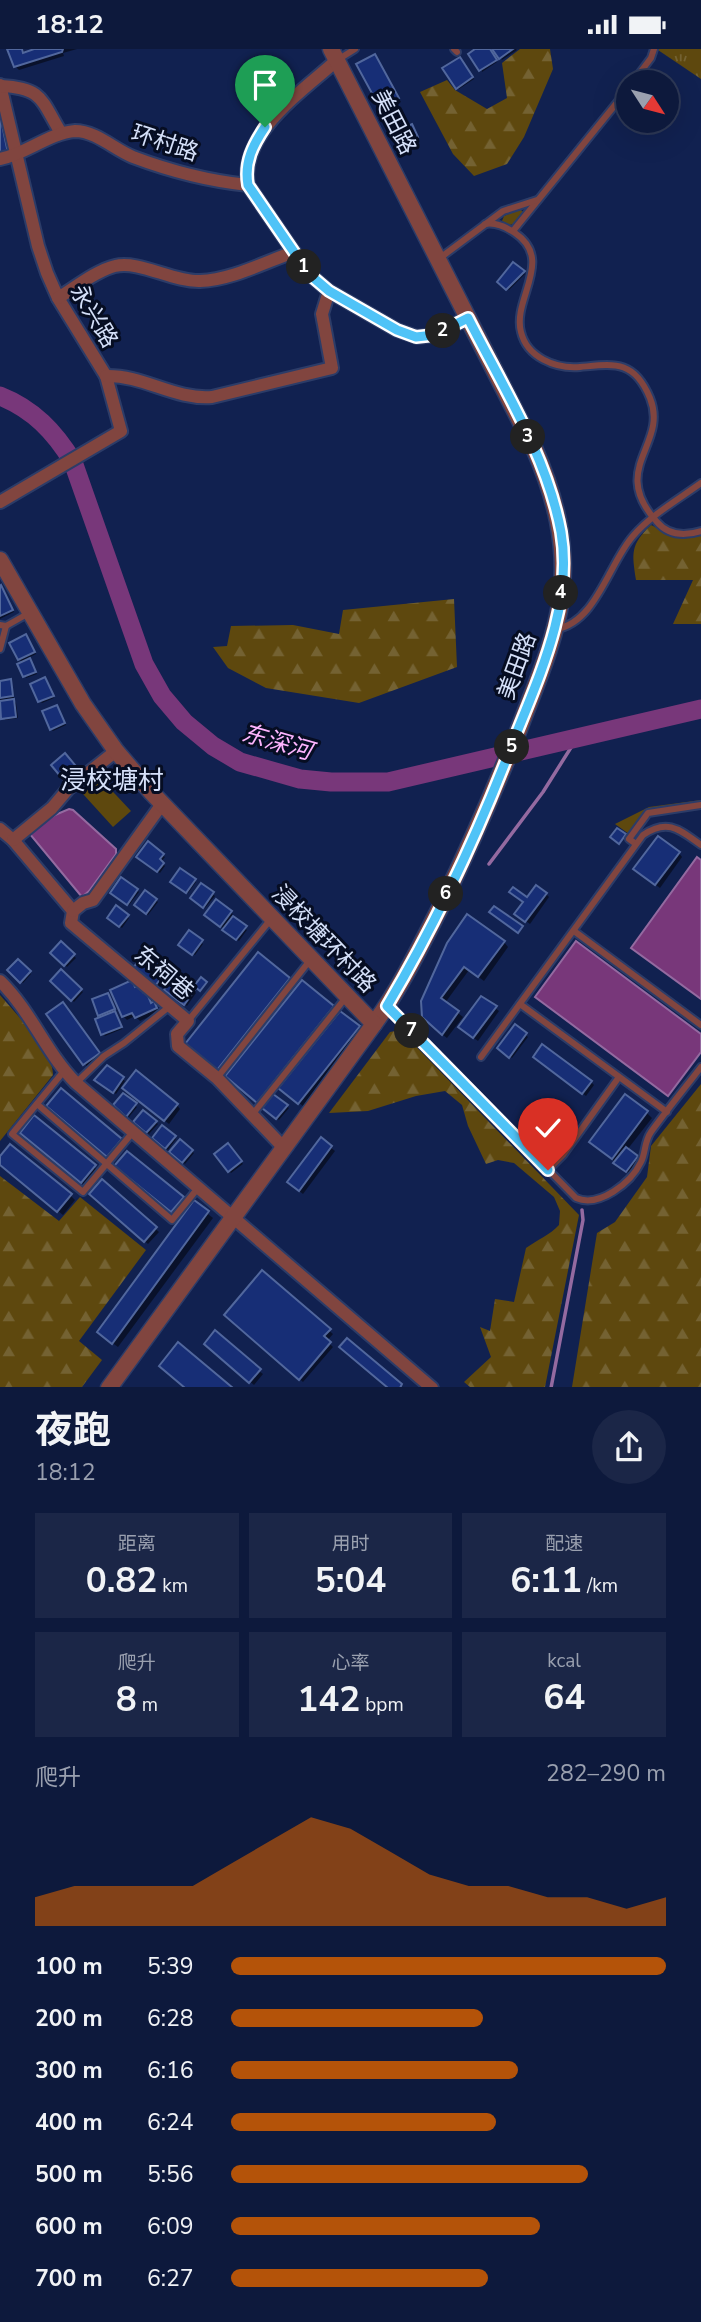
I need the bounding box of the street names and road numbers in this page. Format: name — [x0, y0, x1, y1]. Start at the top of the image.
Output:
street label: 美田路 — [365, 84, 423, 160]
street label: 环村路 — [127, 118, 203, 168]
street label: 永兴路 — [63, 278, 125, 354]
street label: 美田路 — [491, 628, 543, 704]
street label: 浸校塘环村路 — [265, 879, 383, 999]
street label: 东祠巷 — [128, 939, 200, 1007]

